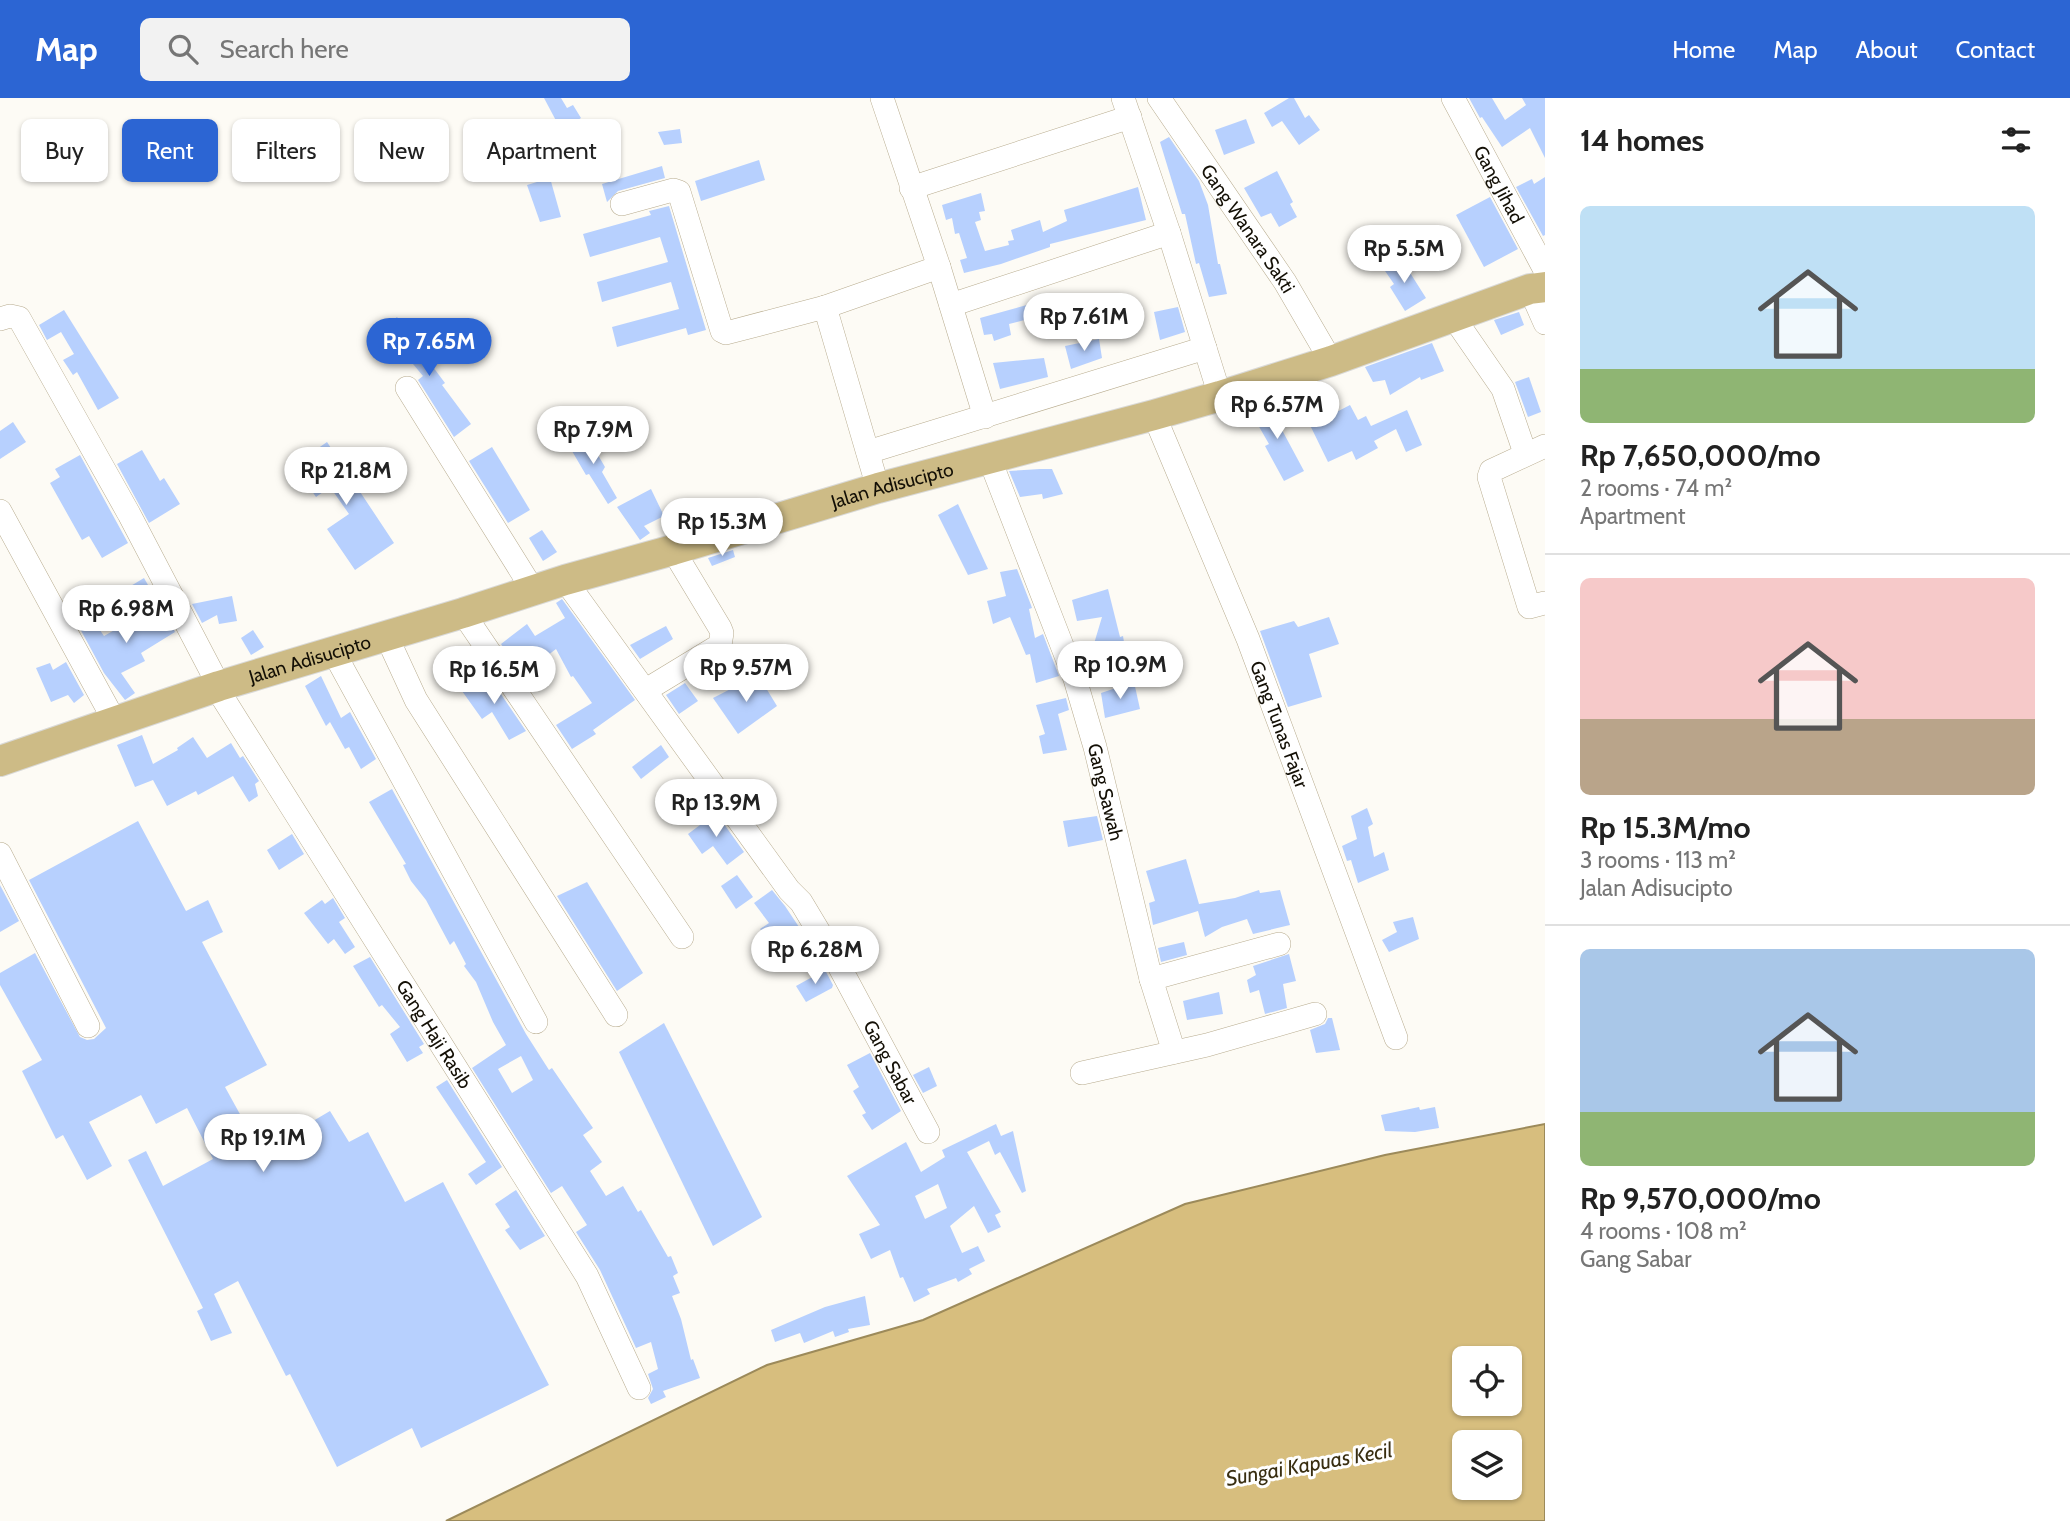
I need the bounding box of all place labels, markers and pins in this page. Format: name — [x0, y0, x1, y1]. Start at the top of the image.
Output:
pin: Rp 5.5M — [1339, 226, 1469, 285]
pin: Rp 7.61M — [1012, 294, 1156, 353]
pin: Rp 7.65M — [357, 318, 501, 378]
pin: Rp 6.57M — [1205, 382, 1349, 441]
pin: Rp 7.9M — [528, 406, 658, 466]
pin: Rp 21.8M — [274, 448, 418, 507]
pin: Rp 15.3M — [650, 498, 794, 558]
pin: Rp 6.98M — [54, 586, 198, 645]
pin: Rp 10.9M — [1048, 642, 1192, 701]
pin: Rp 9.57M — [674, 644, 818, 704]
pin: Rp 16.5M — [422, 646, 566, 706]
pin: Rp 13.9M — [644, 780, 788, 839]
pin: Rp 6.28M — [743, 926, 887, 986]
pin: Rp 19.1M — [191, 1114, 335, 1174]

